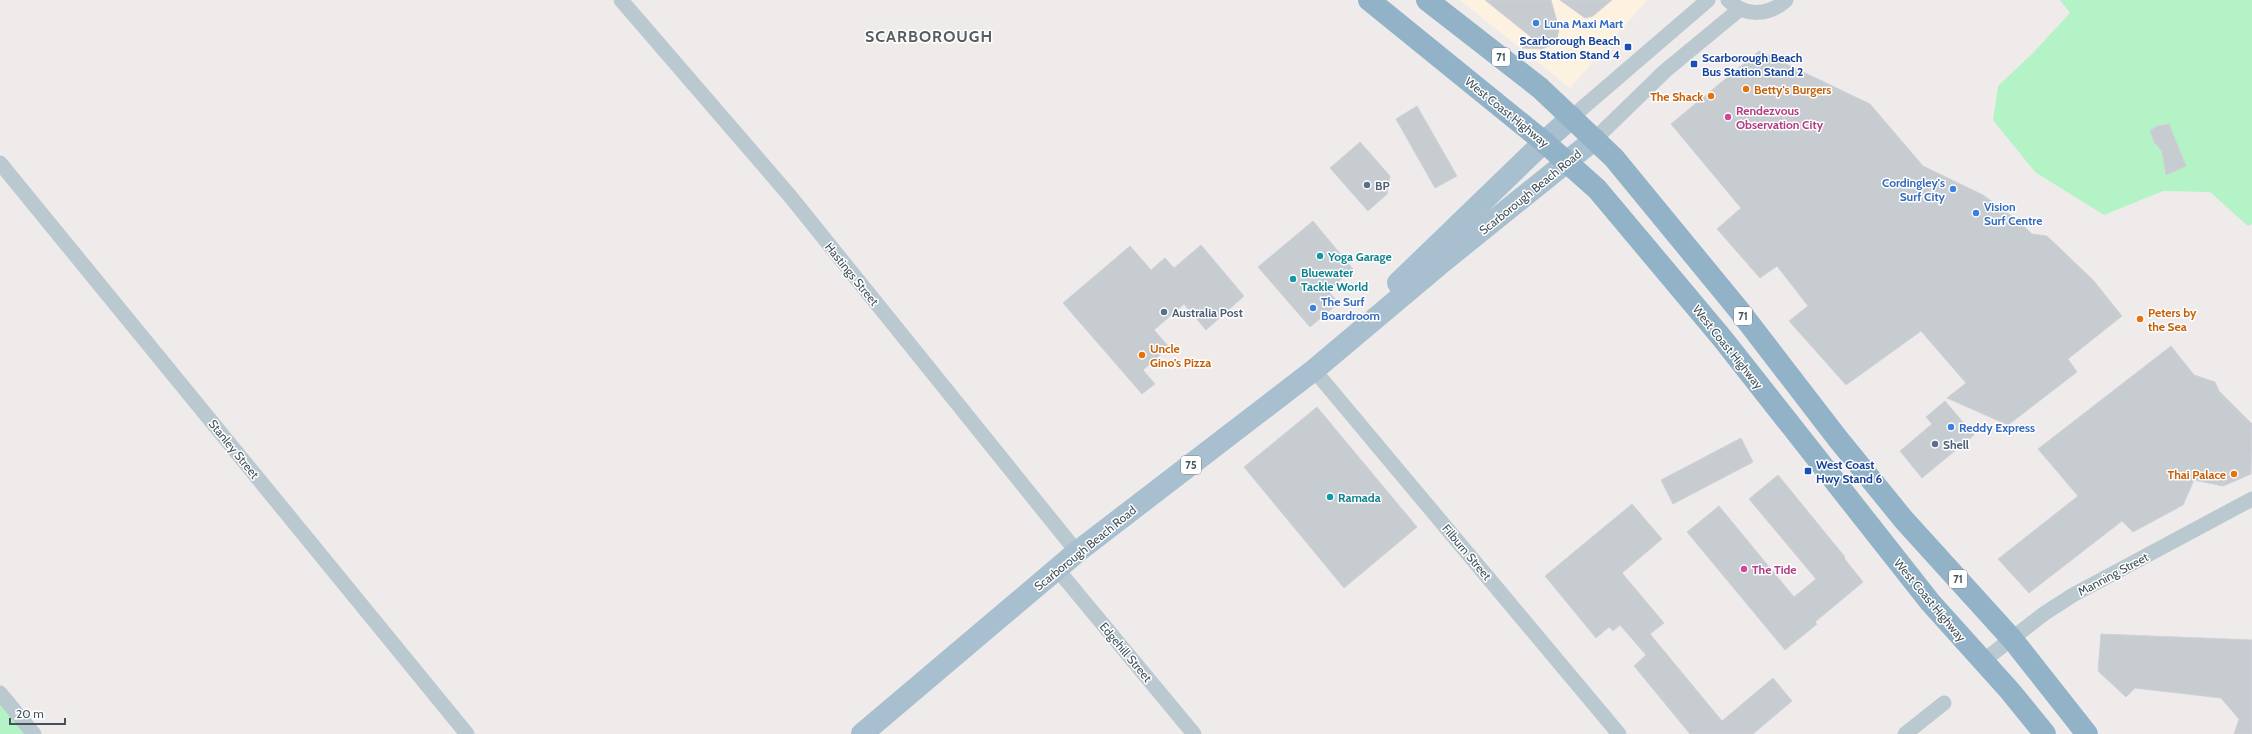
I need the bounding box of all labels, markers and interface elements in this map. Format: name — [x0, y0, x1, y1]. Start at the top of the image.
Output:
place label: Luna Maxi Mart — [1544, 16, 1623, 31]
marker: Luna Maxi Mart — [1531, 18, 1541, 28]
district label: SCARBOROUGH — [865, 27, 993, 46]
place label: Scarborough Beach Bus Station Stand 4 — [1518, 33, 1620, 62]
marker: Scarborough Beach Bus Station Stand 4 — [1623, 42, 1633, 52]
road number: 71 — [1492, 48, 1510, 66]
place label: Scarborough Beach Bus Station Stand 2 — [1702, 50, 1803, 79]
marker: Scarborough Beach Bus Station Stand 2 — [1689, 59, 1699, 69]
street label: West Coast Highway — [1462, 74, 1552, 150]
place label: Betty's Burgers — [1754, 82, 1831, 97]
marker: Betty's Burgers — [1741, 84, 1751, 94]
place label: The Shack — [1650, 89, 1703, 104]
marker: The Shack — [1706, 91, 1716, 101]
place label: Rendezvous Observation City — [1736, 103, 1824, 132]
marker: Rendezvous Observation City — [1723, 112, 1733, 122]
street label: Scarborough Beach Road — [1476, 146, 1584, 238]
place label: Cordingley's Surf City — [1882, 175, 1946, 204]
place label: BP — [1375, 178, 1390, 193]
marker: BP — [1362, 180, 1372, 190]
marker: Cordingley's Surf City — [1948, 184, 1958, 194]
place label: Vision Surf Centre — [1984, 199, 2042, 228]
marker: Vision Surf Centre — [1971, 208, 1981, 218]
street label: Hastings Street — [822, 239, 882, 309]
place label: Yoga Garage — [1327, 249, 1392, 264]
marker: Yoga Garage — [1315, 251, 1325, 261]
place label: Bluewater Tackle World — [1301, 265, 1368, 294]
marker: Bluewater Tackle World — [1288, 274, 1298, 284]
place label: The Surf Boardroom — [1321, 294, 1380, 323]
street label: West Coast Highway — [1690, 302, 1766, 392]
marker: The Surf Boardroom — [1308, 303, 1318, 313]
place label: Australia Post — [1172, 305, 1243, 320]
place label: Peters by the Sea — [2148, 305, 2197, 334]
marker: Australia Post — [1159, 307, 1169, 317]
road number: 71 — [1734, 307, 1752, 325]
marker: Peters by the Sea — [2135, 314, 2145, 324]
place label: Uncle Gino's Pizza — [1150, 341, 1211, 370]
marker: Uncle Gino's Pizza — [1137, 350, 1147, 360]
street label: Stanley Street — [206, 416, 262, 482]
place label: Reddy Express — [1959, 420, 2035, 435]
marker: Reddy Express — [1946, 422, 1956, 432]
place label: Shell — [1943, 437, 1969, 452]
marker: Shell — [1930, 439, 1940, 449]
road number: 75 — [1181, 456, 1201, 474]
place label: West Coast Hwy Stand 6 — [1816, 457, 1883, 486]
marker: West Coast Hwy Stand 6 — [1803, 466, 1813, 476]
place label: Thai Palace — [2168, 467, 2226, 482]
marker: Thai Palace — [2229, 469, 2239, 479]
place label: Ramada — [1338, 490, 1381, 505]
marker: Ramada — [1325, 492, 1335, 502]
street label: Scarborough Beach Road — [1031, 502, 1139, 594]
street label: Filburn Street — [1439, 521, 1495, 583]
street label: Manning Street — [2075, 549, 2151, 599]
street label: West Coast Highway — [1891, 556, 1969, 644]
place label: The Tide — [1752, 562, 1797, 577]
marker: The Tide — [1739, 564, 1749, 574]
road number: 71 — [1949, 570, 1967, 588]
street label: Edgehill Street — [1097, 619, 1155, 685]
scale bar — [10, 700, 65, 726]
text: 20 m — [16, 706, 44, 721]

